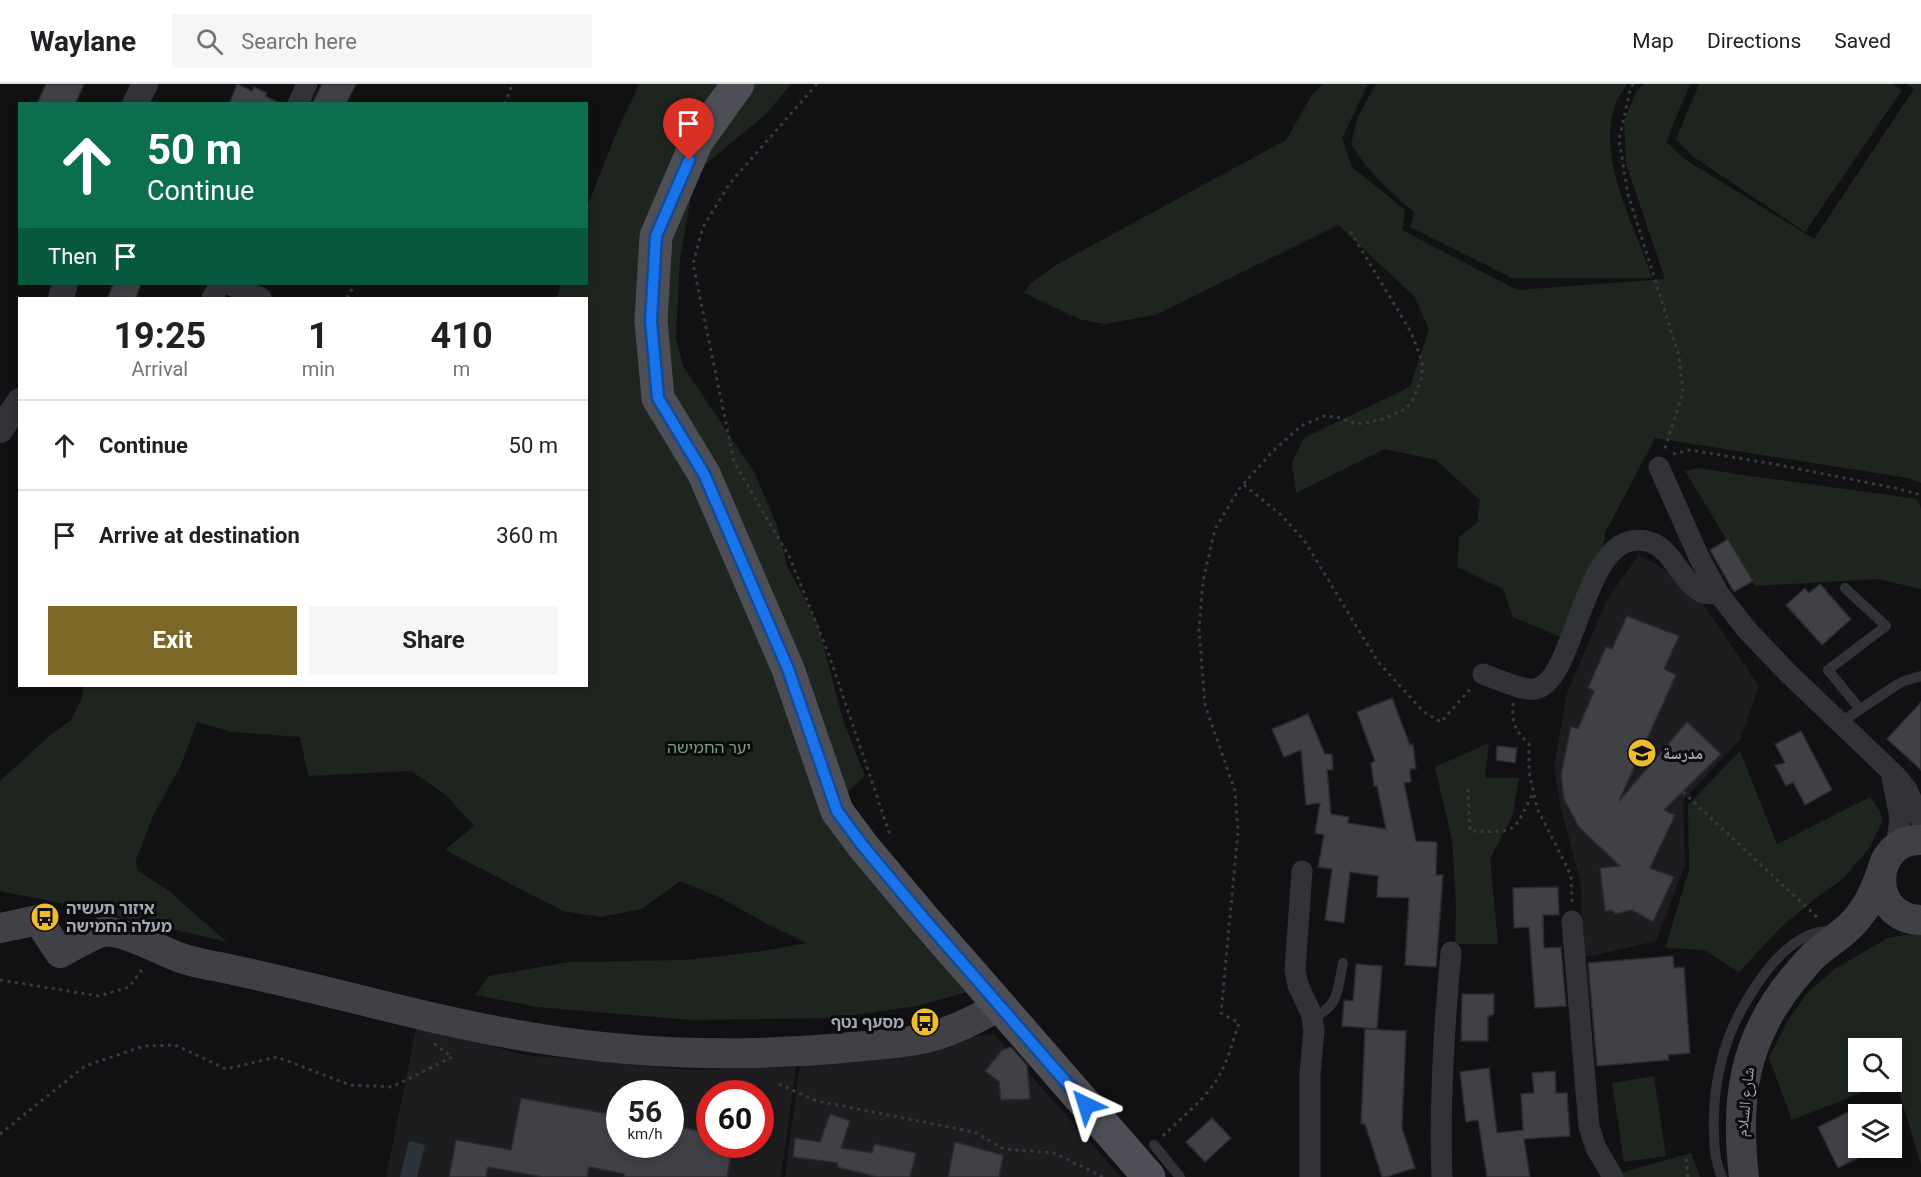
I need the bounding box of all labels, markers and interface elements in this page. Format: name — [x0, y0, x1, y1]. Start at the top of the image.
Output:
search box — [172, 14, 592, 68]
text: Waylane — [30, 25, 136, 58]
icon: search — [193, 25, 226, 58]
text: Search here — [241, 29, 357, 54]
text: Map — [1632, 29, 1674, 53]
text: Directions — [1707, 29, 1801, 53]
text: Saved — [1834, 29, 1891, 53]
pin — [663, 98, 714, 160]
icon: arrive — [672, 107, 705, 140]
text: 50 m — [147, 125, 242, 174]
icon: ahead — [48, 126, 126, 204]
text: Continue — [147, 175, 254, 207]
icon: arrive — [109, 240, 142, 273]
text: Then — [48, 244, 97, 269]
text: 19:25 — [113, 315, 206, 357]
text: 1 — [308, 315, 329, 357]
text: 410 — [431, 315, 493, 357]
text: Arrival — [131, 357, 188, 381]
text: min — [302, 357, 335, 381]
text: m — [453, 357, 470, 381]
icon: ahead — [48, 429, 81, 462]
text: Continue — [99, 433, 188, 458]
text: 50 m — [509, 433, 558, 458]
icon: arrive — [48, 519, 81, 552]
text: Arrive at destination — [99, 523, 300, 548]
text: 360 m — [496, 523, 558, 548]
button: Exit — [48, 606, 297, 675]
button: Share — [309, 606, 558, 675]
school or university icon: مدرسة — [1626, 737, 1658, 769]
park label: יער החמישה — [667, 738, 751, 757]
place label: مدرسة — [1663, 744, 1703, 763]
place label: איזור תעשיה מעלה החמישה — [66, 899, 172, 936]
bus stop icon: איזור תעשיה מעלה החמישה — [29, 901, 61, 933]
bus stop icon: מסעף נטף — [909, 1006, 941, 1038]
place label: מסעף נטף — [831, 1013, 904, 1032]
map controls — [1848, 1038, 1902, 1158]
button: search — [1848, 1038, 1902, 1092]
street label: شارع السلام — [1732, 1066, 1759, 1138]
position arrow — [1054, 1073, 1118, 1137]
speed limit sign: 60 — [696, 1080, 774, 1158]
text: 56 — [628, 1094, 662, 1129]
button: layers — [1848, 1104, 1902, 1158]
text: km/h — [627, 1125, 663, 1143]

